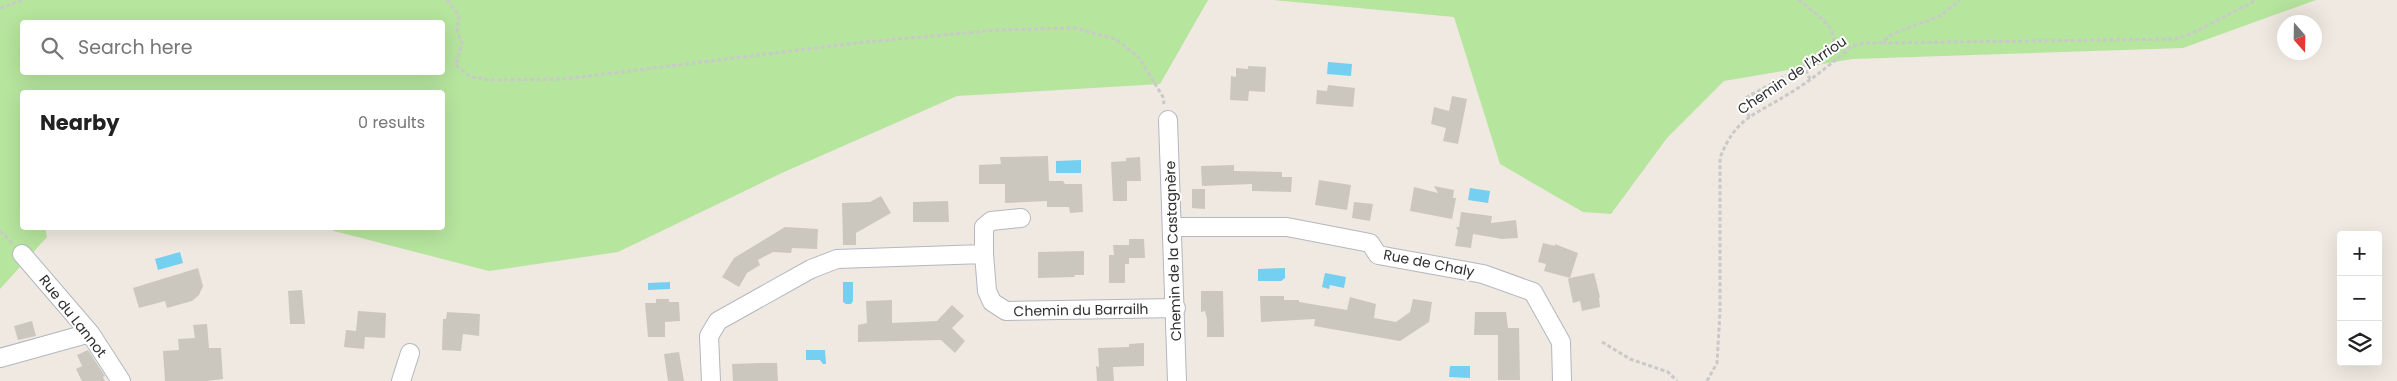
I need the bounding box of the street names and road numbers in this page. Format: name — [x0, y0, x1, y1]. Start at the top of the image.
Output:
street label: Chemin de l'Arriou — [1733, 31, 1851, 119]
street label: Chemin de la Castagnère — [1160, 160, 1186, 342]
street label: Rue de Chaly — [1382, 244, 1476, 282]
street label: Rue du Lannot — [34, 271, 112, 361]
street label: Chemin du Barrailh — [1013, 299, 1149, 321]

